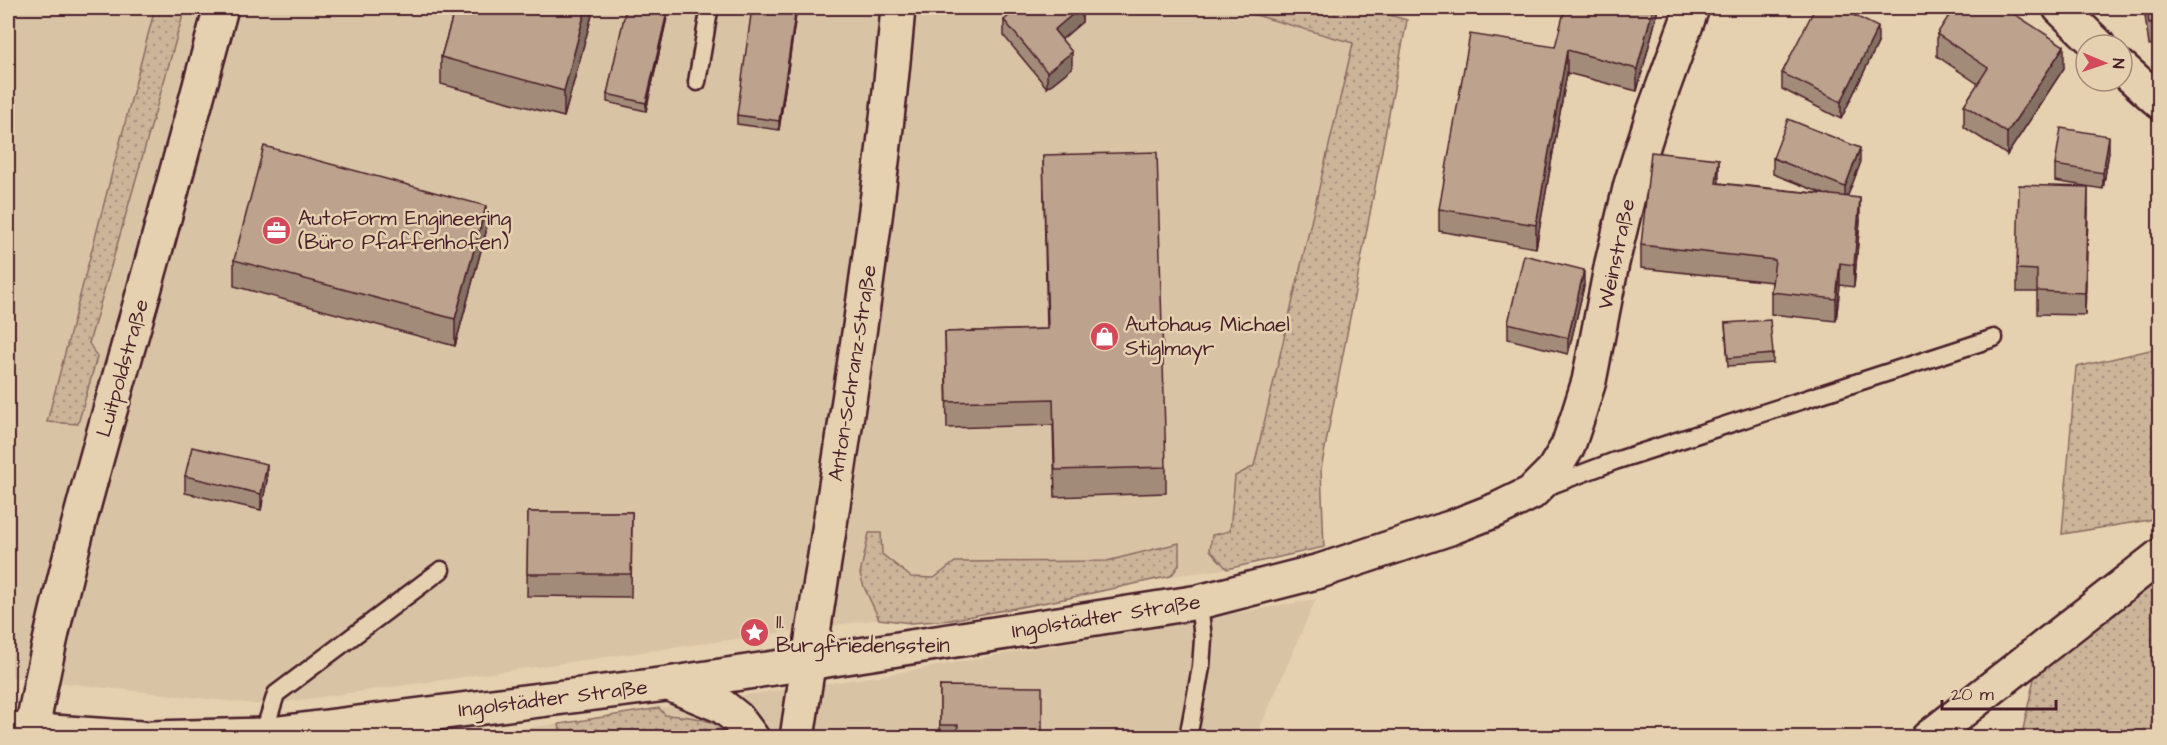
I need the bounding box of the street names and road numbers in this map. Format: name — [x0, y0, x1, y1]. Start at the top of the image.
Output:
street label: Weinstraße — [1591, 196, 1642, 312]
street label: Anton-Schranz-Straße — [821, 263, 884, 483]
street label: Luitpoldstraße — [89, 296, 157, 441]
street label: Ingolstädter Straße — [1010, 587, 1203, 648]
street label: Ingolstädter Straße — [457, 672, 650, 726]

